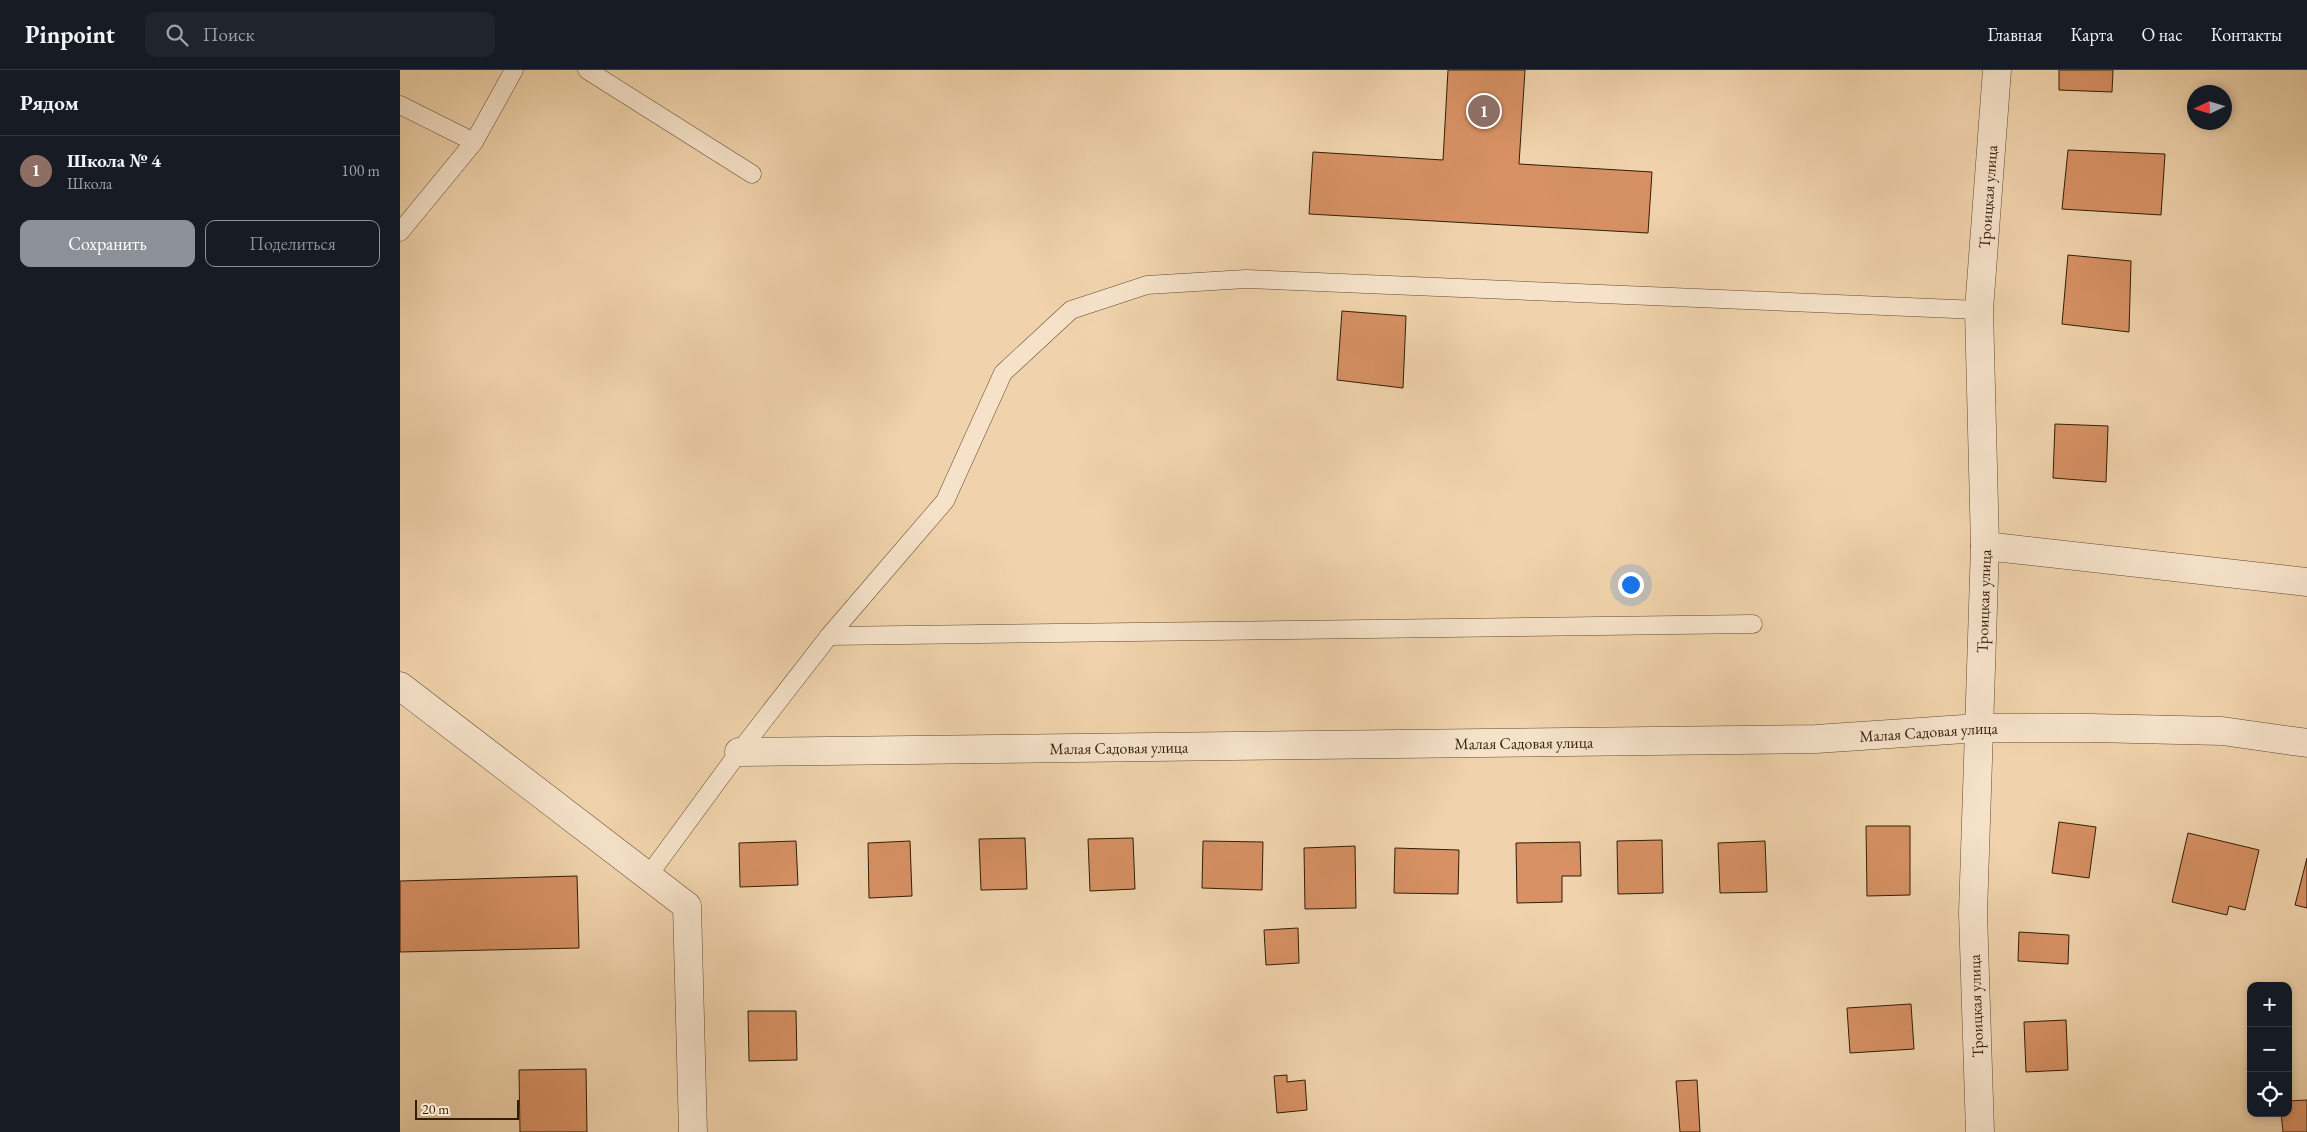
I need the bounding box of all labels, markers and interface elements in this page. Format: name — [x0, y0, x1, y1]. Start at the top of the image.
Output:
search box — [145, 12, 495, 57]
text: Pinpoint — [25, 19, 115, 50]
icon: search — [163, 21, 191, 49]
text: Поиск — [203, 22, 255, 47]
text: Главная — [1988, 23, 2042, 46]
text: Карта — [2070, 23, 2113, 46]
text: О нас — [2141, 23, 2183, 46]
text: Контакты — [2211, 23, 2282, 46]
north arrow — [2187, 85, 2232, 130]
text: Рядом — [20, 89, 79, 116]
pin: 1 — [1468, 92, 1500, 130]
street label: Троицкая улица — [1973, 144, 2002, 249]
text: Школа № 4 — [67, 148, 161, 173]
text: 1 — [32, 160, 40, 181]
text: 100 m — [341, 160, 380, 181]
text: Школа — [67, 173, 112, 194]
button: Сохранить — [20, 220, 195, 267]
button: Поделиться — [205, 220, 380, 267]
street label: Троицкая улица — [1971, 549, 1995, 653]
your location — [1618, 572, 1644, 598]
street label: Малая Садовая улица — [1859, 718, 1999, 747]
street label: Малая Садовая улица — [1454, 731, 1594, 754]
street label: Малая Садовая улица — [1049, 736, 1189, 759]
street label: Троицкая улица — [1964, 953, 1988, 1058]
map controls — [2247, 982, 2292, 1117]
button: + — [2247, 982, 2292, 1027]
button: − — [2247, 1027, 2292, 1072]
button: locate — [2247, 1072, 2292, 1117]
scale bar — [415, 1097, 519, 1120]
text: 20 m — [422, 1100, 449, 1118]

